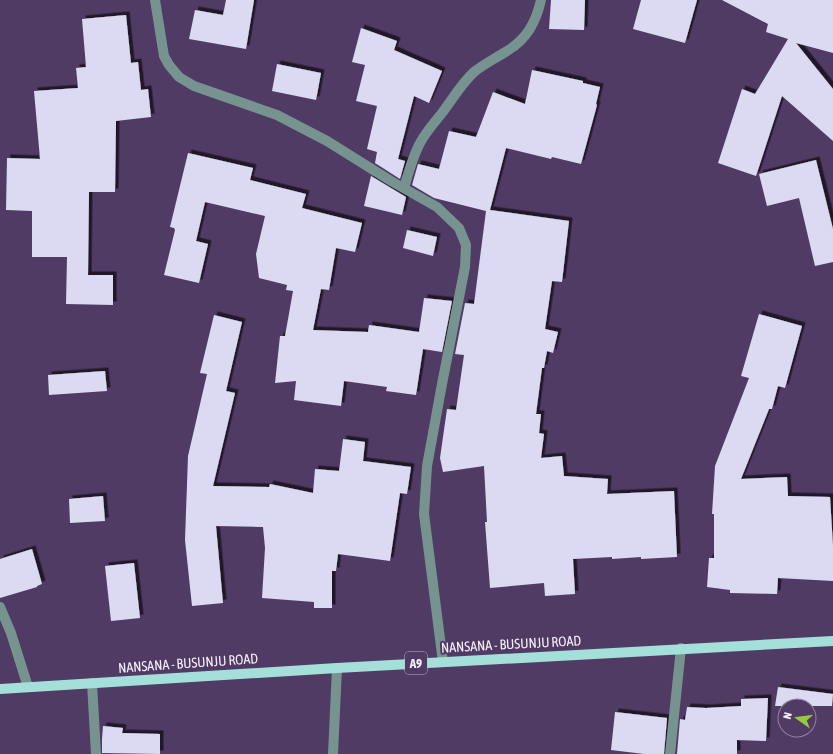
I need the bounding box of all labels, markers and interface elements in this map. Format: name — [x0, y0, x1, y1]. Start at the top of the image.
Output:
street label: NANSANA - BUSUNJU ROAD — [441, 632, 582, 656]
street label: NANSANA - BUSUNJU ROAD — [117, 650, 259, 676]
road number: A9 — [405, 652, 427, 674]
north arrow — [777, 698, 817, 738]
text: N — [781, 711, 794, 720]

